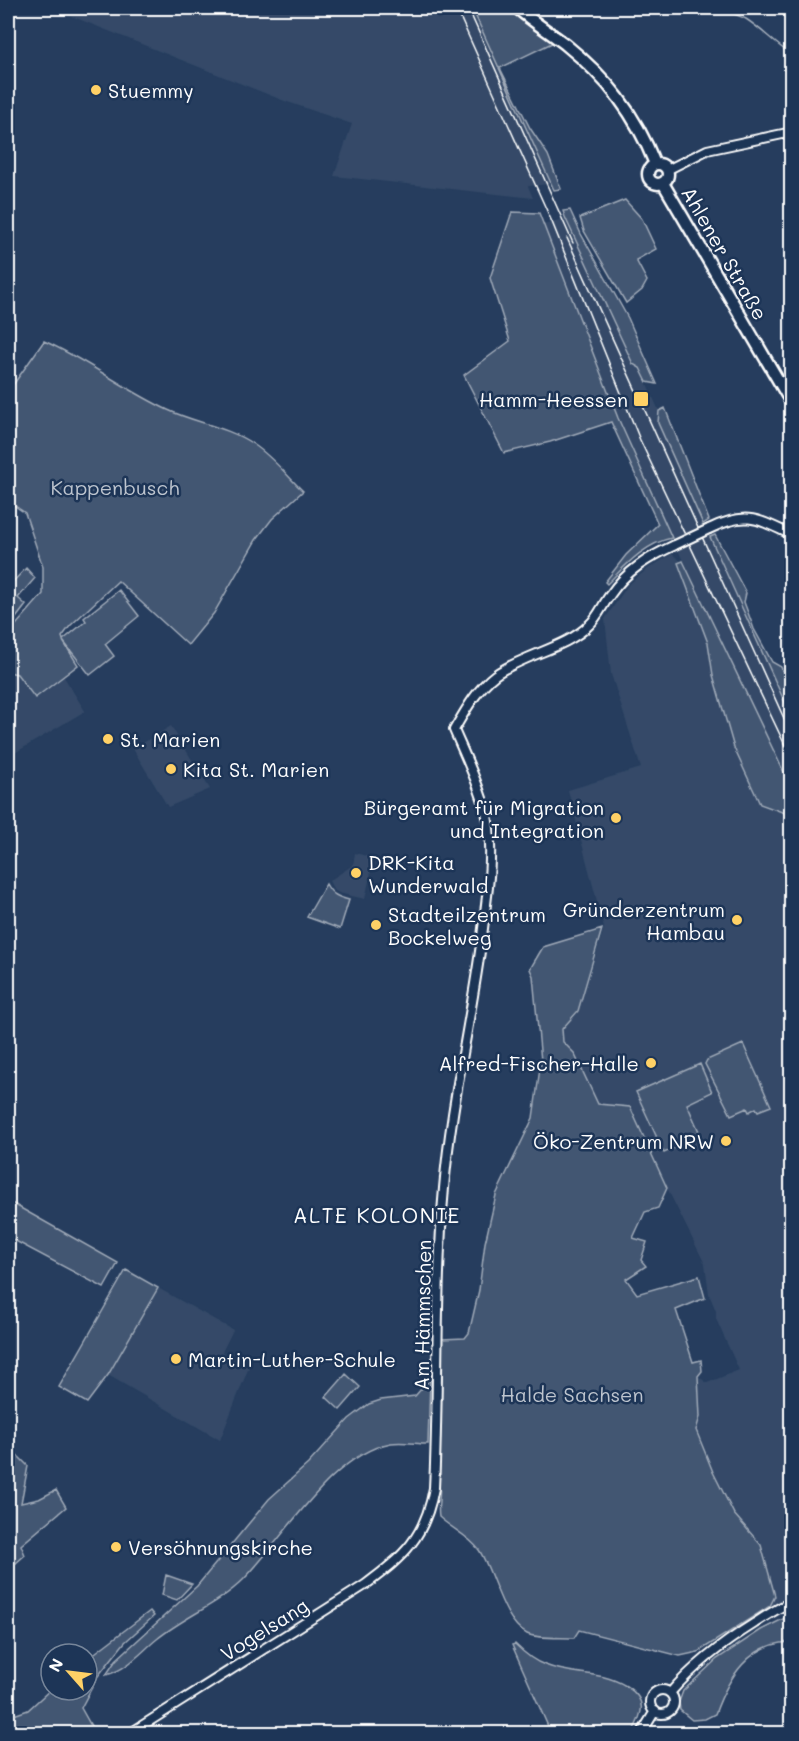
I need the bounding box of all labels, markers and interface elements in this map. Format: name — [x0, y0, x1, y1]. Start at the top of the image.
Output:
place label: Stuemmy — [108, 77, 194, 103]
marker: Stuemmy — [89, 83, 103, 97]
street label: Ahlener Straße — [676, 182, 774, 324]
place label: Hamm-Heessen — [479, 386, 628, 412]
marker: Hamm-Heessen — [632, 390, 650, 408]
park label: Kappenbusch — [50, 474, 180, 500]
place label: St. Marien — [120, 726, 220, 752]
marker: St. Marien — [101, 732, 115, 746]
place label: Kita St. Marien — [183, 756, 329, 782]
marker: Kita St. Marien — [164, 762, 178, 776]
place label: Bürgeramt für Migration und Integration — [364, 794, 604, 843]
marker: Bürgeramt für Migration und Integration — [609, 811, 623, 825]
place label: DRK-Kita Wunderwald — [368, 849, 488, 898]
marker: DRK-Kita Wunderwald — [349, 866, 363, 880]
place label: Gründerzentrum Hambau — [563, 896, 725, 945]
place label: Stadteilzentrum Bockelweg — [388, 901, 546, 950]
marker: Gründerzentrum Hambau — [730, 913, 744, 927]
marker: Stadteilzentrum Bockelweg — [369, 918, 383, 932]
place label: Alfred-Fischer-Halle — [439, 1050, 639, 1076]
marker: Alfred-Fischer-Halle — [644, 1056, 658, 1070]
place label: Öko-Zentrum NRW — [533, 1128, 714, 1154]
marker: Öko-Zentrum NRW — [719, 1134, 733, 1148]
district label: ALTE KOLONIE — [293, 1201, 461, 1228]
street label: Am Hämmschen — [408, 1239, 436, 1391]
place label: Martin-Luther-Schule — [188, 1346, 396, 1372]
marker: Martin-Luther-Schule — [169, 1352, 183, 1366]
park label: Halde Sachsen — [500, 1381, 644, 1407]
place label: Versöhnungskirche — [128, 1534, 313, 1560]
marker: Versöhnungskirche — [109, 1540, 123, 1554]
street label: Vogelsang — [215, 1592, 313, 1666]
north arrow — [39, 1642, 99, 1702]
text: N — [43, 1654, 67, 1675]

